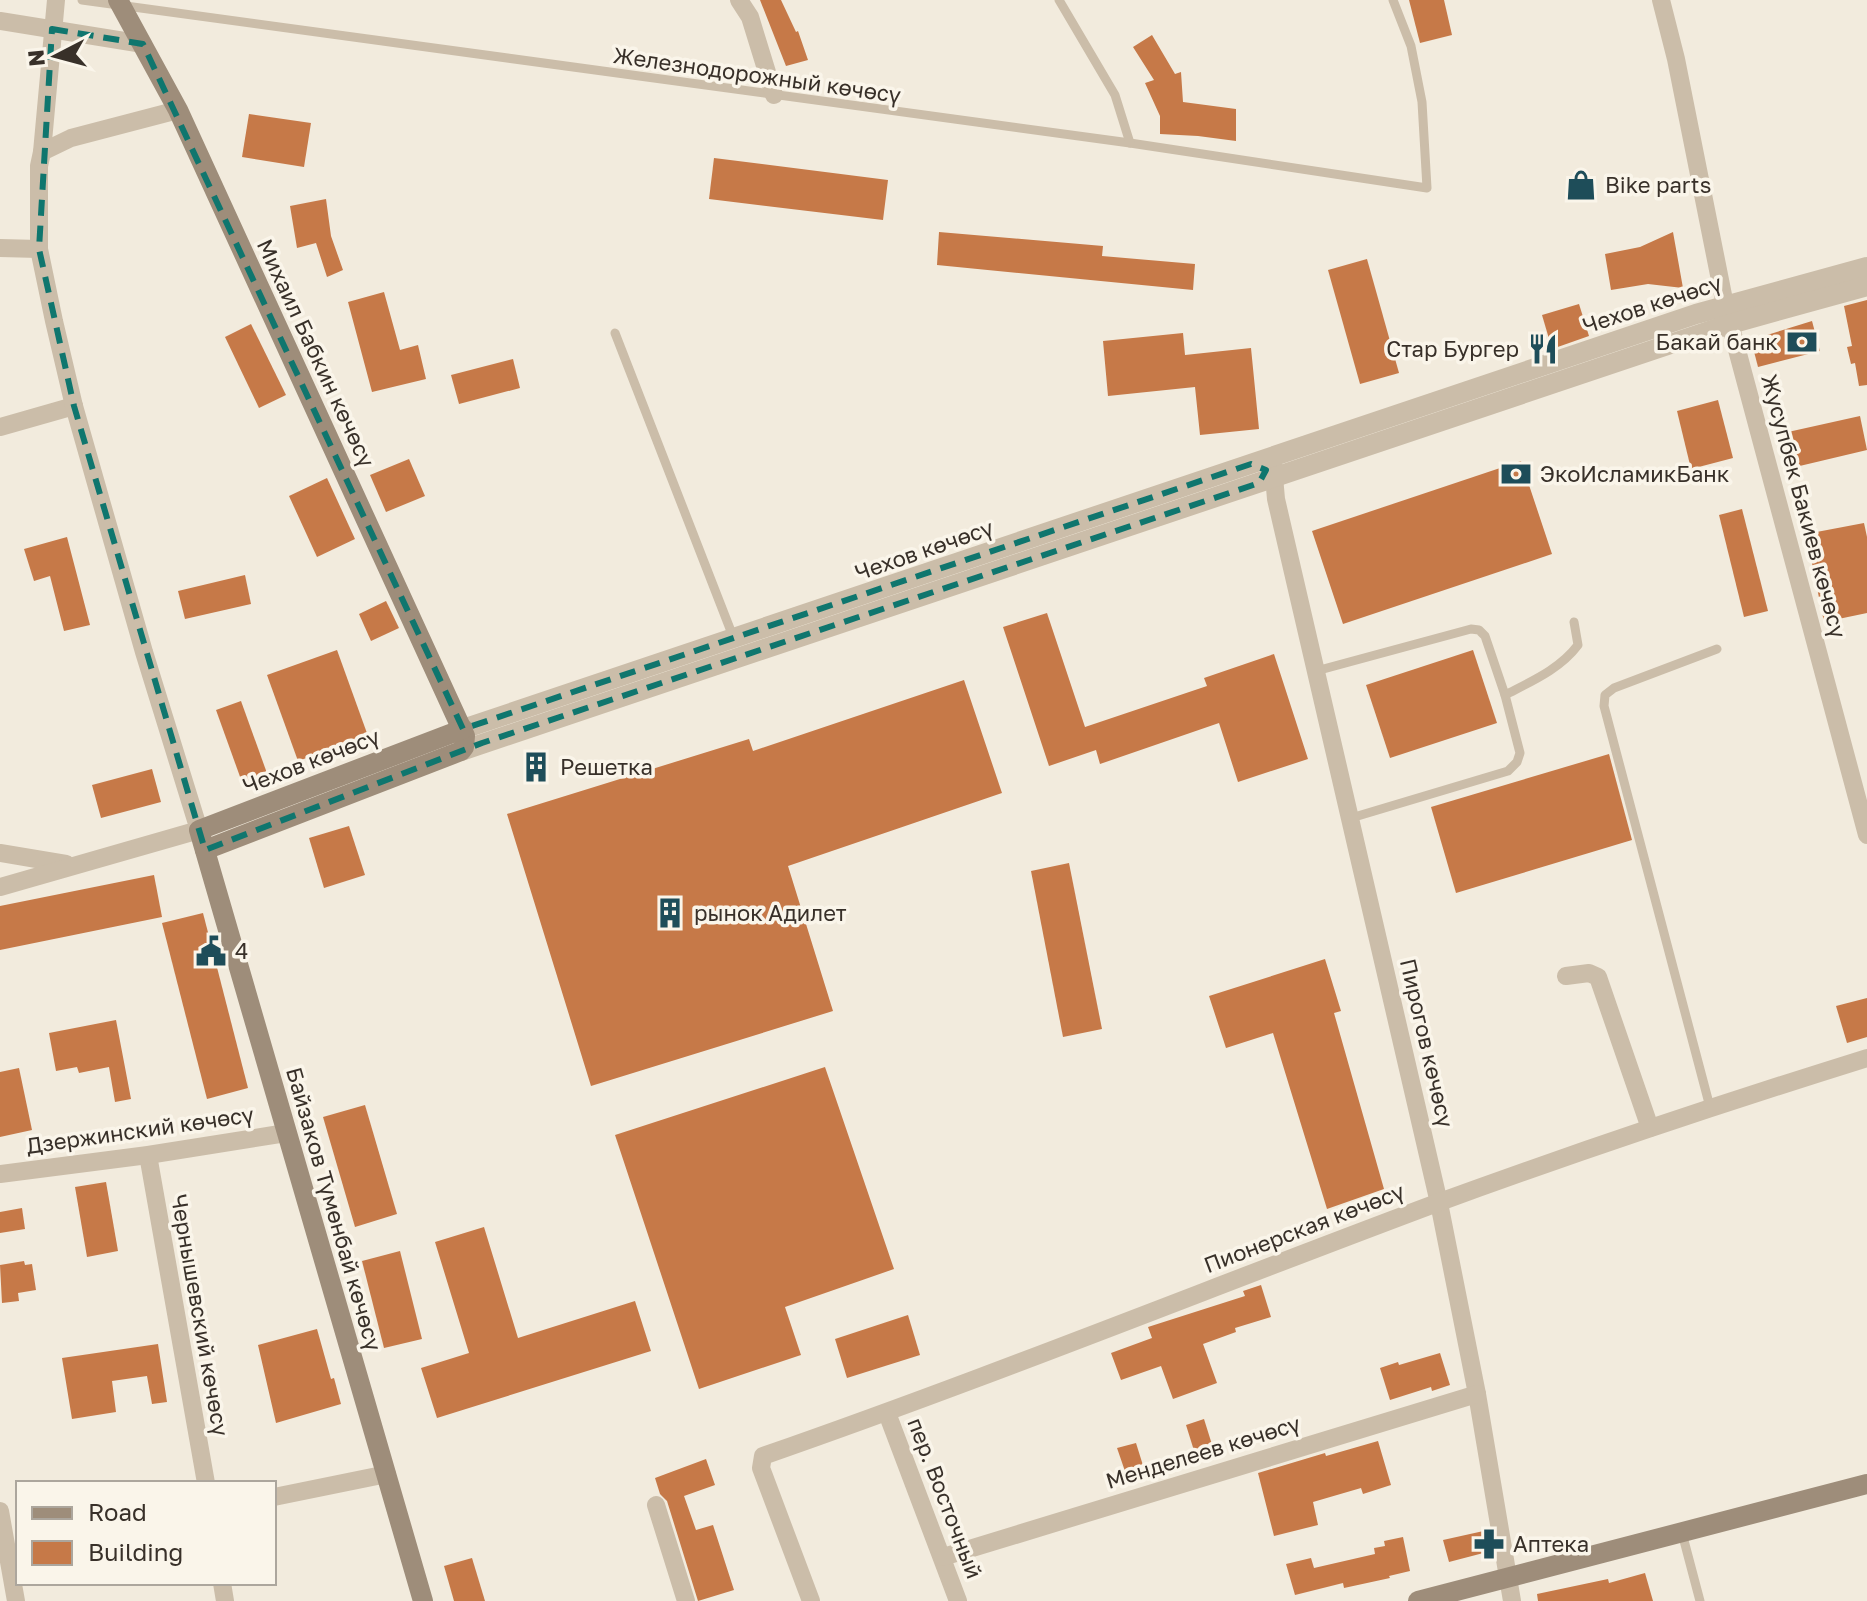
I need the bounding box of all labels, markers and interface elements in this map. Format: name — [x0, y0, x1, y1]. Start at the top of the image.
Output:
north arrow — [16, 16, 96, 96]
street label: Железнодорожный көчөсү — [611, 41, 903, 108]
text: N — [21, 48, 50, 68]
shop icon: Bike parts — [1564, 168, 1598, 202]
place label: Bike parts — [1605, 171, 1711, 198]
street label: Михаил Бабкин көчөсү — [252, 235, 381, 471]
street label: Чехов көчөсү — [1579, 268, 1725, 339]
bank icon: Бакай банк — [1785, 325, 1819, 359]
place label: Бакай банк — [1656, 328, 1778, 355]
restaurant icon: Стар Бургер — [1526, 332, 1560, 366]
place label: Стар Бургер — [1386, 335, 1519, 362]
street label: Жусупбек Бакиев көчөсү — [1756, 371, 1853, 641]
bank icon: ЭкоИсламикБанк — [1499, 457, 1533, 491]
place label: ЭкоИсламикБанк — [1540, 460, 1730, 487]
street label: Чехов көчөсү — [851, 513, 997, 586]
street label: Чехов көчөсү — [239, 722, 383, 799]
building icon: Решетка — [519, 750, 553, 784]
place label: Решетка — [560, 753, 653, 780]
building icon: рынок Адилет — [653, 896, 687, 930]
place label: рынок Адилет — [694, 899, 847, 926]
public building icon: 4 — [194, 934, 228, 968]
place label: 4 — [235, 937, 248, 964]
street label: Пирогов көчөсү — [1395, 956, 1460, 1130]
street label: Байзаков Түмөнбай көчөсү — [281, 1064, 388, 1354]
street label: Дзержинский көчөсү — [24, 1100, 255, 1159]
street label: Пионерская көчөсү — [1200, 1177, 1408, 1278]
street label: Чернышевский көчөсү — [166, 1192, 235, 1438]
street label: Менделеев көчөсү — [1102, 1409, 1303, 1494]
street label: пер. Восточный — [902, 1414, 989, 1582]
legend — [16, 1481, 276, 1585]
text: Road — [88, 1497, 147, 1526]
pharmacy icon: Аптека — [1472, 1527, 1506, 1561]
place label: Аптека — [1513, 1530, 1589, 1557]
text: Building — [88, 1537, 183, 1566]

